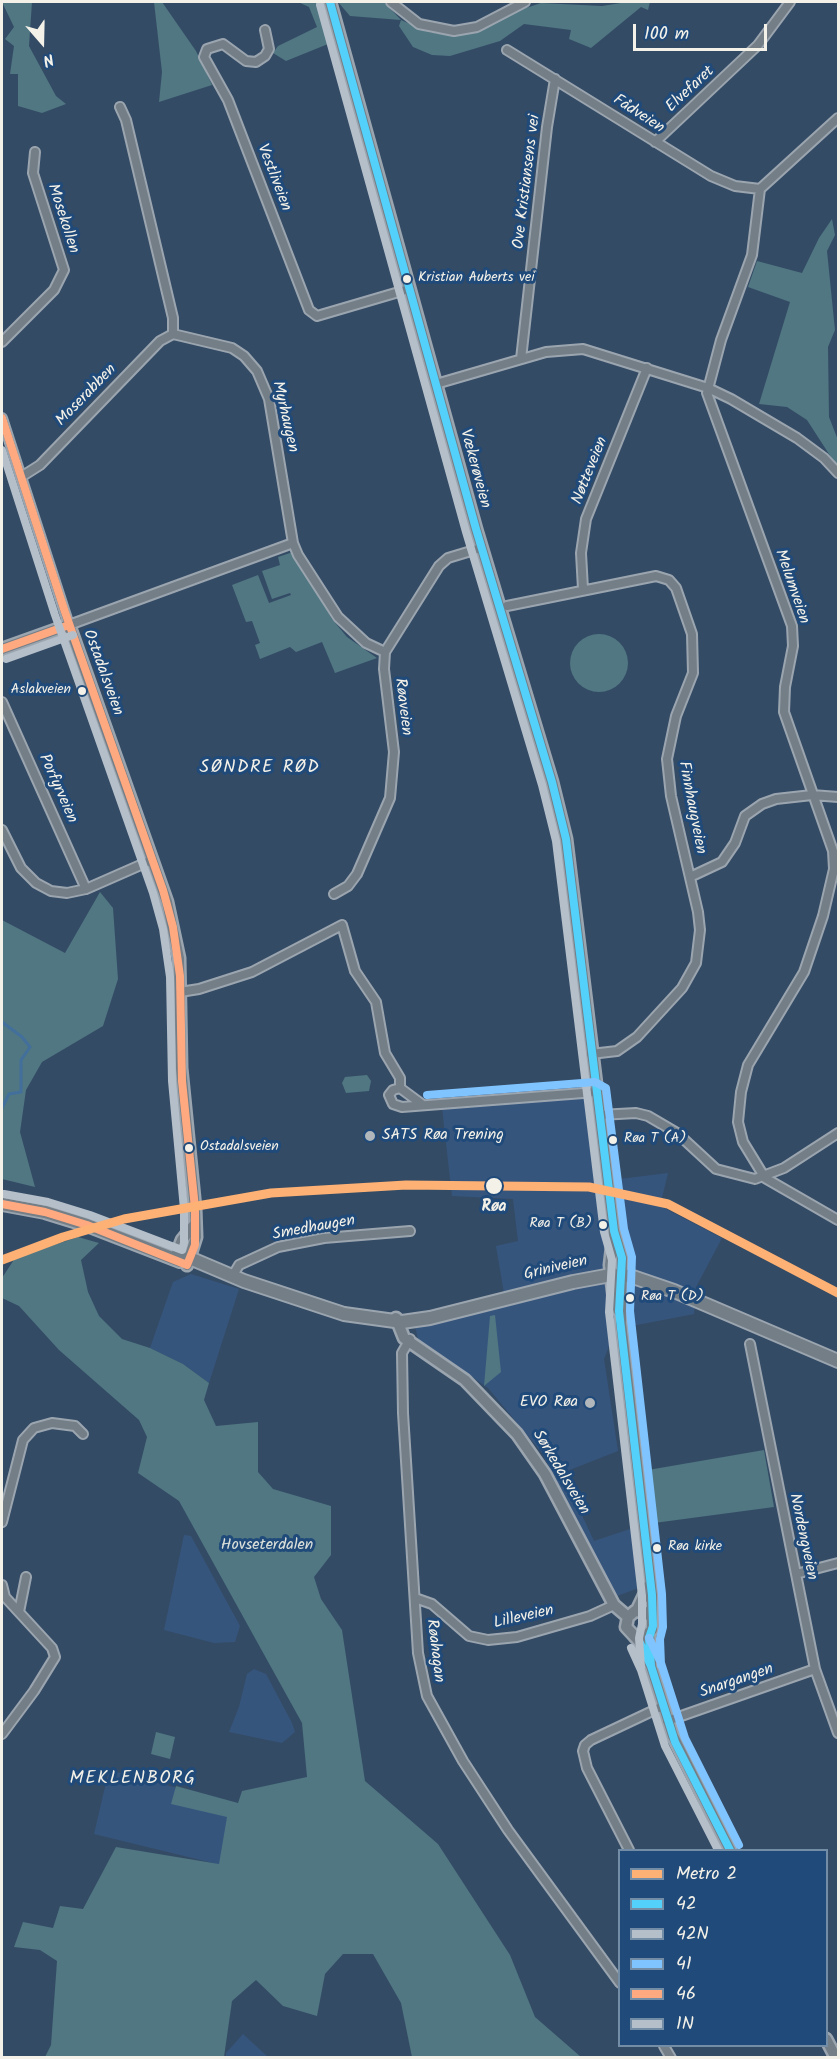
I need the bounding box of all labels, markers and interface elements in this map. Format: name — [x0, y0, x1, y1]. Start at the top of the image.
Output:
north arrow — [12, 12, 72, 72]
scale bar — [636, 12, 770, 50]
text: 100 m — [644, 20, 689, 49]
text: N — [39, 46, 57, 73]
street label: Elvefaret — [663, 63, 719, 117]
street label: Fådveien — [609, 91, 667, 139]
street label: Ove Kristiansens vei — [510, 114, 546, 250]
street label: Vestliveien — [252, 142, 294, 214]
street label: Mosekollen — [42, 182, 82, 256]
place label: Kristian Auberts vei — [418, 271, 535, 287]
marker: Kristian Auberts vei — [401, 273, 413, 285]
street label: Moserabben — [53, 361, 121, 431]
street label: Myrhaugen — [266, 380, 302, 454]
street label: Vækerøveien — [454, 427, 494, 511]
street label: Nøtteveien — [569, 434, 613, 508]
street label: Melumveien — [769, 547, 813, 627]
street label: Ostadalsveien — [78, 627, 126, 719]
street label: Røaveien — [389, 677, 415, 737]
place label: Aslakveien — [11, 683, 71, 699]
marker: Aslakveien — [76, 685, 88, 697]
street label: Porfyrveien — [33, 752, 81, 826]
district label: SØNDRE RØD — [200, 758, 320, 780]
street label: Finnhaugveien — [673, 760, 709, 856]
place label: SATS Røa Trening — [382, 1126, 504, 1146]
marker: SATS Røa Trening — [363, 1129, 377, 1143]
place label: Røa T (A) — [624, 1132, 686, 1148]
marker: Røa T (A) — [607, 1134, 619, 1146]
place label: Ostadalsveien — [200, 1140, 279, 1156]
marker: Ostadalsveien — [183, 1142, 195, 1154]
marker: Røa — [484, 1176, 504, 1196]
place label: Røa — [481, 1198, 507, 1218]
street label: Smedhaugen — [271, 1212, 357, 1246]
place label: Røa T (B) — [529, 1217, 592, 1233]
marker: Røa T (B) — [597, 1219, 609, 1231]
street label: Griniveien — [522, 1252, 590, 1286]
place label: Røa T (D) — [641, 1290, 704, 1306]
marker: Røa T (D) — [624, 1292, 636, 1304]
place label: EVO Røa — [520, 1393, 578, 1413]
marker: EVO Røa — [583, 1396, 597, 1410]
street label: Sørkedalsveien — [527, 1427, 593, 1519]
street label: Nordengveien — [783, 1492, 821, 1582]
park label: Hovseterdalen — [221, 1536, 313, 1556]
place label: Røa kirke — [668, 1540, 722, 1556]
marker: Røa kirke — [651, 1542, 663, 1554]
street label: Lilleveien — [492, 1602, 556, 1634]
street label: Røahagan — [421, 1618, 447, 1684]
street label: Snargangen — [698, 1660, 776, 1704]
district label: MEKLENBORG — [70, 1769, 196, 1791]
legend — [618, 1849, 828, 2047]
text: Metro 2 — [676, 1860, 737, 1889]
text: 42 — [676, 1890, 696, 1919]
text: 42N — [676, 1920, 709, 1949]
text: 41 — [676, 1950, 692, 1979]
text: 46 — [676, 1980, 696, 2009]
text: 1N — [676, 2010, 694, 2039]

